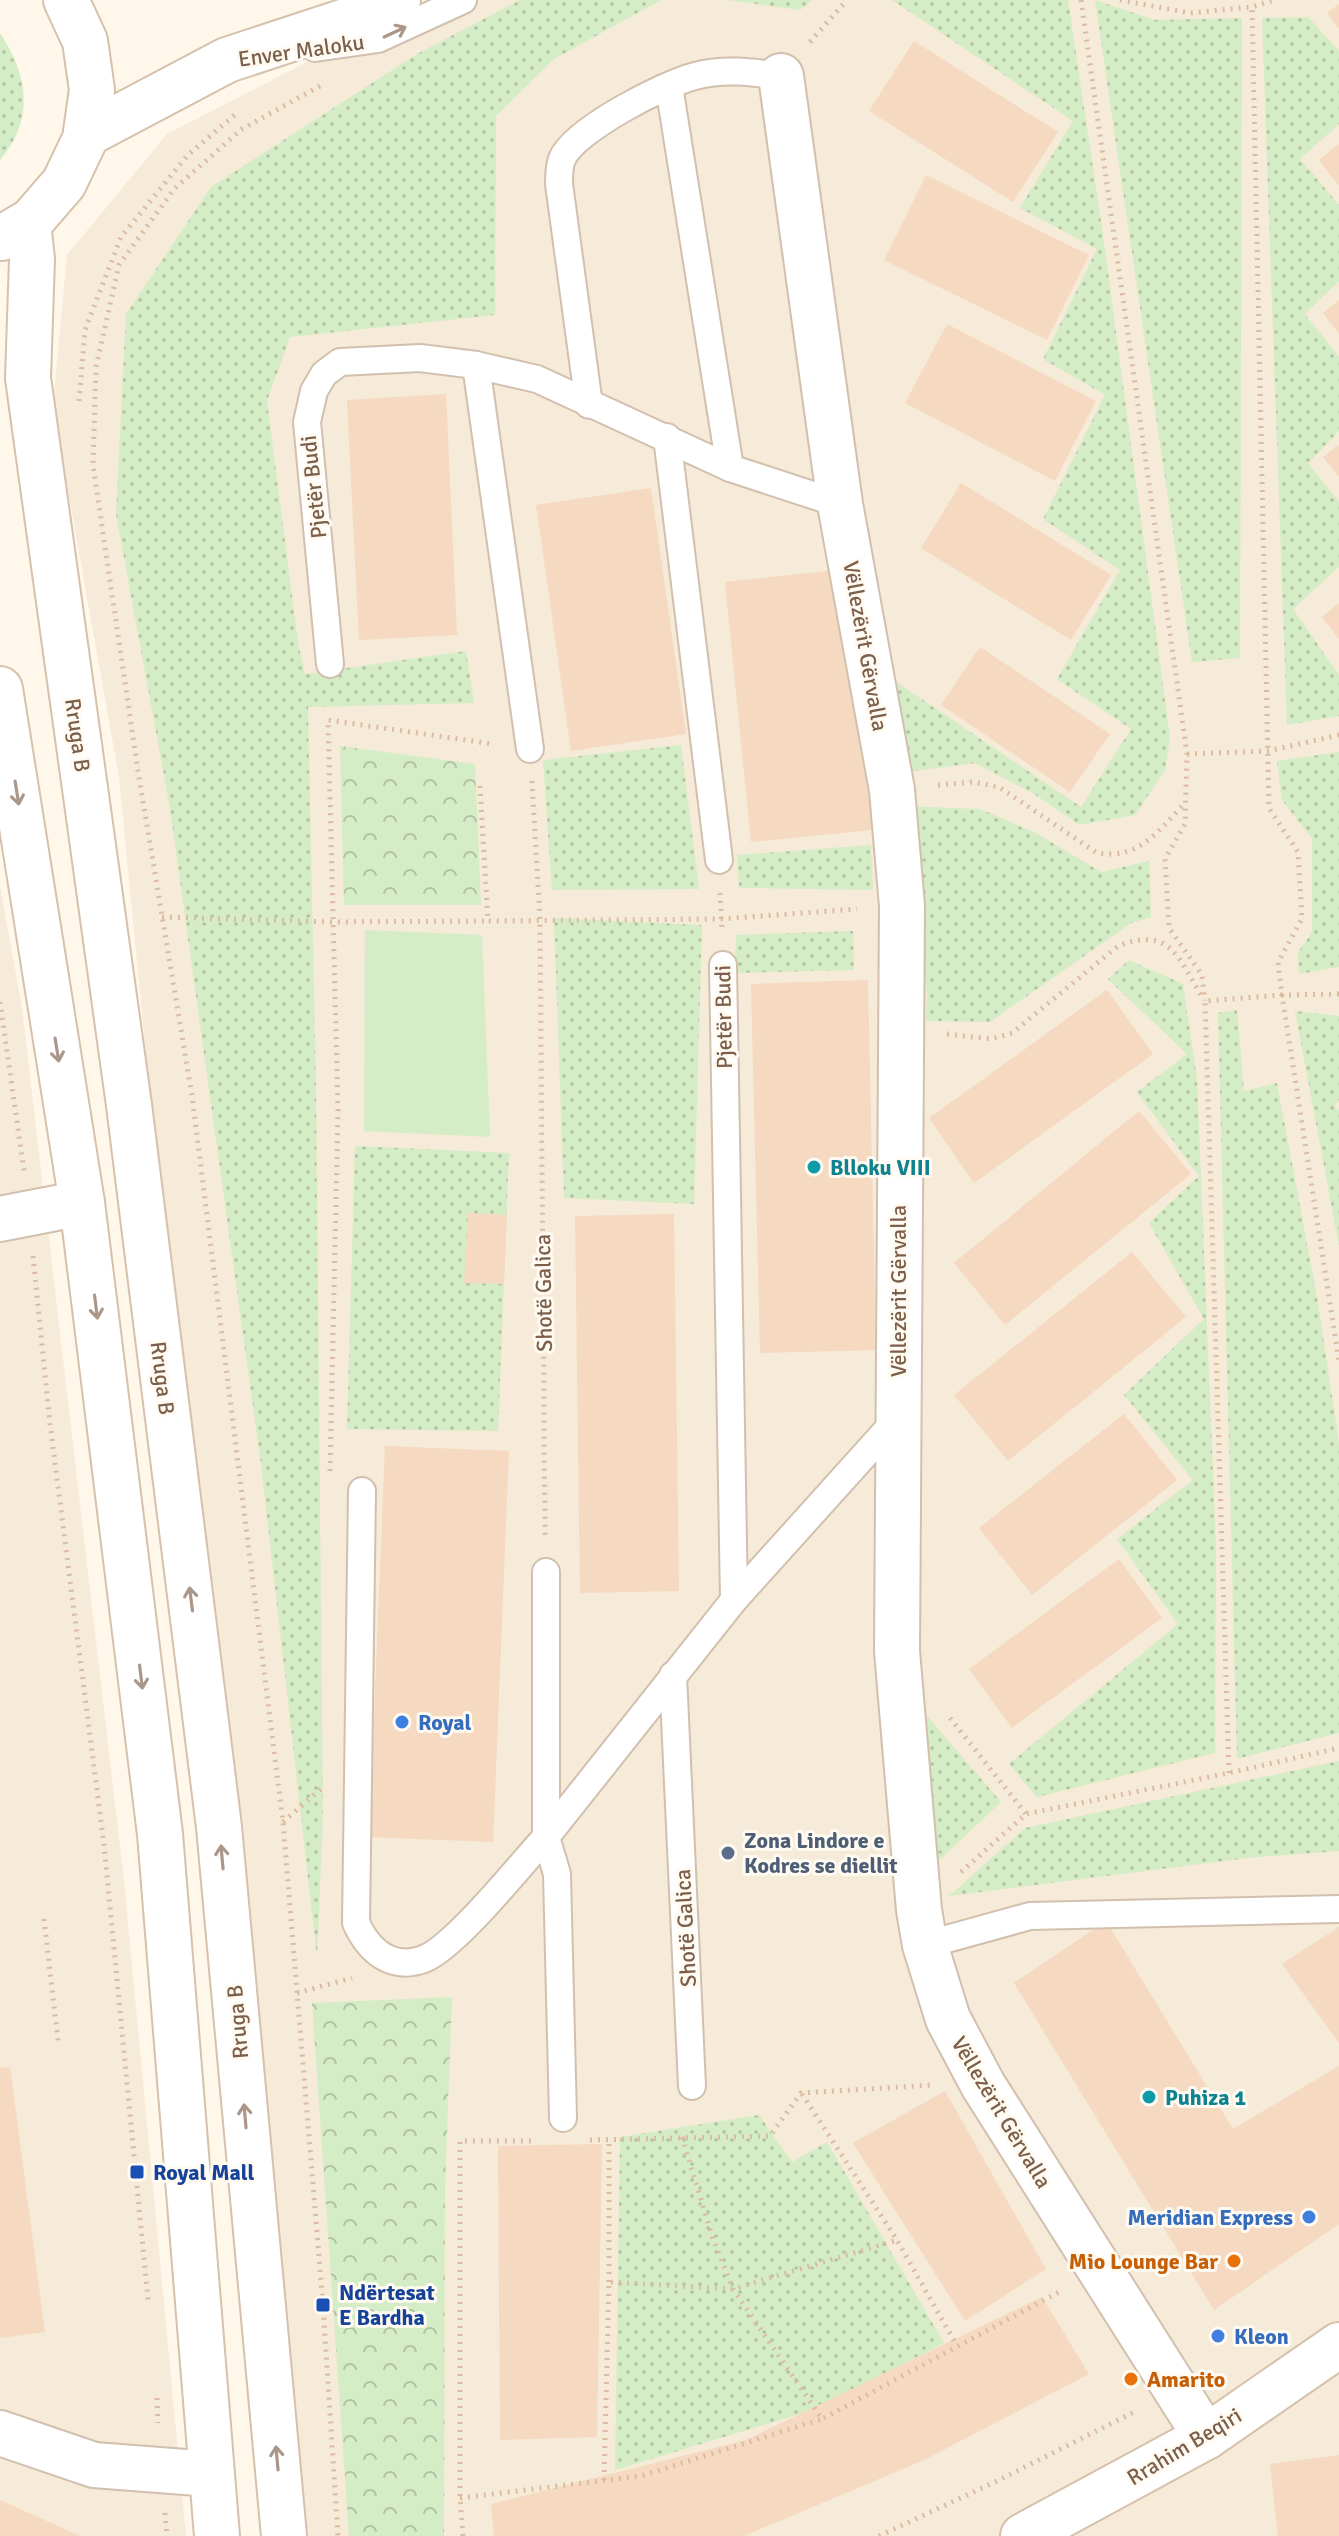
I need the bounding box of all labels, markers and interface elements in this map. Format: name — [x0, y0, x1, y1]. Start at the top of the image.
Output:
one-way arrow — [383, 24, 407, 39]
street label: Enver Maloku — [236, 28, 366, 73]
street label: Pjetër Budi — [295, 434, 332, 540]
street label: Vëllezërit Gërvalla — [837, 559, 894, 733]
street label: Rruga B — [59, 696, 96, 774]
one-way arrow — [10, 780, 25, 805]
street label: Pjetër Budi — [709, 965, 738, 1069]
one-way arrow — [50, 1037, 65, 1062]
place label: Blloku VIII — [830, 1154, 931, 1181]
marker: Blloku VIII — [805, 1158, 823, 1176]
street label: Vëllezërit Gërvalla — [885, 1205, 912, 1377]
street label: Shotë Galica — [529, 1234, 558, 1352]
one-way arrow — [88, 1293, 103, 1320]
street label: Rruga B — [145, 1340, 180, 1417]
one-way arrow — [183, 1586, 198, 1613]
one-way arrow — [134, 1663, 149, 1689]
place label: Royal — [418, 1709, 471, 1736]
marker: Royal — [393, 1713, 411, 1731]
place label: Zona Lindore e Kodres se diellit — [744, 1827, 897, 1879]
one-way arrow — [214, 1844, 229, 1871]
marker: Zona Lindore e Kodres se diellit — [719, 1844, 737, 1862]
street label: Shotë Galica — [669, 1868, 702, 1988]
street label: Rruga B — [221, 1984, 254, 2060]
street label: Vëllezërit Gërvalla — [946, 2031, 1058, 2193]
place label: Puhiza 1 — [1165, 2084, 1246, 2111]
marker: Puhiza 1 — [1140, 2088, 1158, 2106]
one-way arrow — [238, 2103, 253, 2130]
place label: Royal Mall — [153, 2159, 254, 2186]
marker: Royal Mall — [128, 2163, 146, 2181]
place label: Meridian Express — [1128, 2204, 1293, 2231]
marker: Meridian Express — [1300, 2208, 1318, 2226]
place label: Mio Lounge Bar — [1069, 2248, 1218, 2275]
marker: Mio Lounge Bar — [1225, 2252, 1243, 2270]
place label: Ndërtesat E Bardha — [339, 2279, 435, 2331]
marker: Ndërtesat E Bardha — [314, 2296, 332, 2314]
place label: Kleon — [1234, 2323, 1289, 2350]
marker: Kleon — [1209, 2327, 1227, 2345]
place label: Amarito — [1147, 2366, 1225, 2393]
marker: Amarito — [1122, 2370, 1140, 2388]
street label: Rrahim Beqiri — [1122, 2402, 1246, 2491]
one-way arrow — [269, 2445, 284, 2472]

